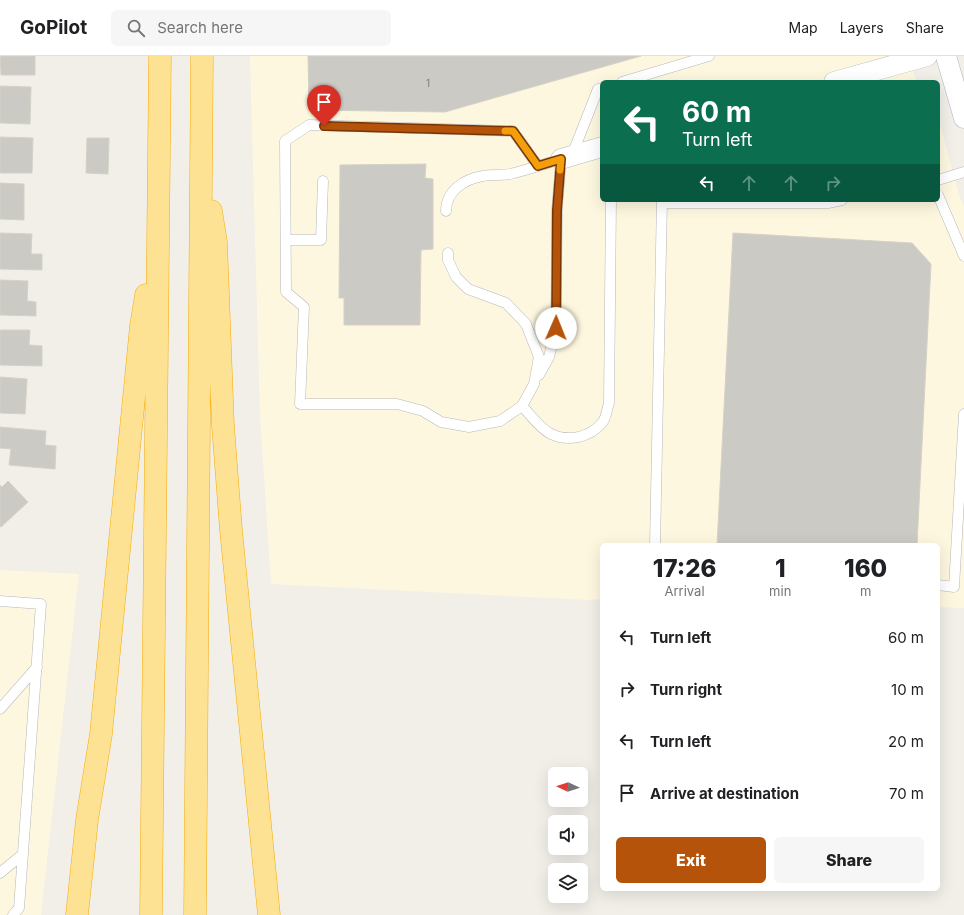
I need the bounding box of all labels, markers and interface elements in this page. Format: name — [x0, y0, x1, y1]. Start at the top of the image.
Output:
search box — [111, 10, 391, 46]
text: GoPilot — [20, 16, 87, 39]
icon: search — [125, 17, 147, 39]
text: Search here — [157, 18, 243, 37]
text: Map — [789, 19, 818, 36]
text: Layers — [840, 19, 884, 36]
text: Share — [906, 19, 944, 36]
house number: 1 — [426, 77, 430, 89]
pin — [307, 85, 341, 126]
icon: arrive — [313, 91, 335, 113]
text: 60 m — [682, 95, 751, 129]
icon: left — [616, 96, 668, 148]
text: Turn left — [682, 129, 752, 150]
icon: left — [696, 172, 718, 194]
icon: ahead — [738, 172, 760, 194]
icon: ahead — [780, 172, 802, 194]
icon: right — [822, 172, 844, 194]
position arrow — [535, 307, 577, 349]
text: 17:26 — [653, 554, 716, 583]
text: 1 — [775, 554, 786, 583]
text: 160 — [844, 554, 887, 583]
text: Arrival — [665, 583, 705, 599]
text: min — [769, 583, 791, 599]
text: m — [860, 583, 871, 599]
icon: left — [616, 626, 638, 648]
text: Turn left — [650, 628, 711, 647]
text: 60 m — [888, 628, 924, 647]
icon: right — [616, 678, 638, 700]
text: Turn right — [650, 680, 722, 699]
text: 10 m — [891, 680, 924, 699]
icon: left — [616, 730, 638, 752]
text: Turn left — [650, 732, 711, 751]
text: 20 m — [888, 732, 924, 751]
north arrow — [548, 767, 588, 807]
map controls — [548, 767, 588, 903]
icon: arrive — [616, 782, 638, 804]
text: Arrive at destination — [650, 784, 799, 803]
text: 70 m — [889, 784, 924, 803]
button: sound — [548, 815, 588, 855]
button: Exit — [616, 837, 766, 883]
button: Share — [774, 837, 924, 883]
button: layers — [548, 863, 588, 903]

